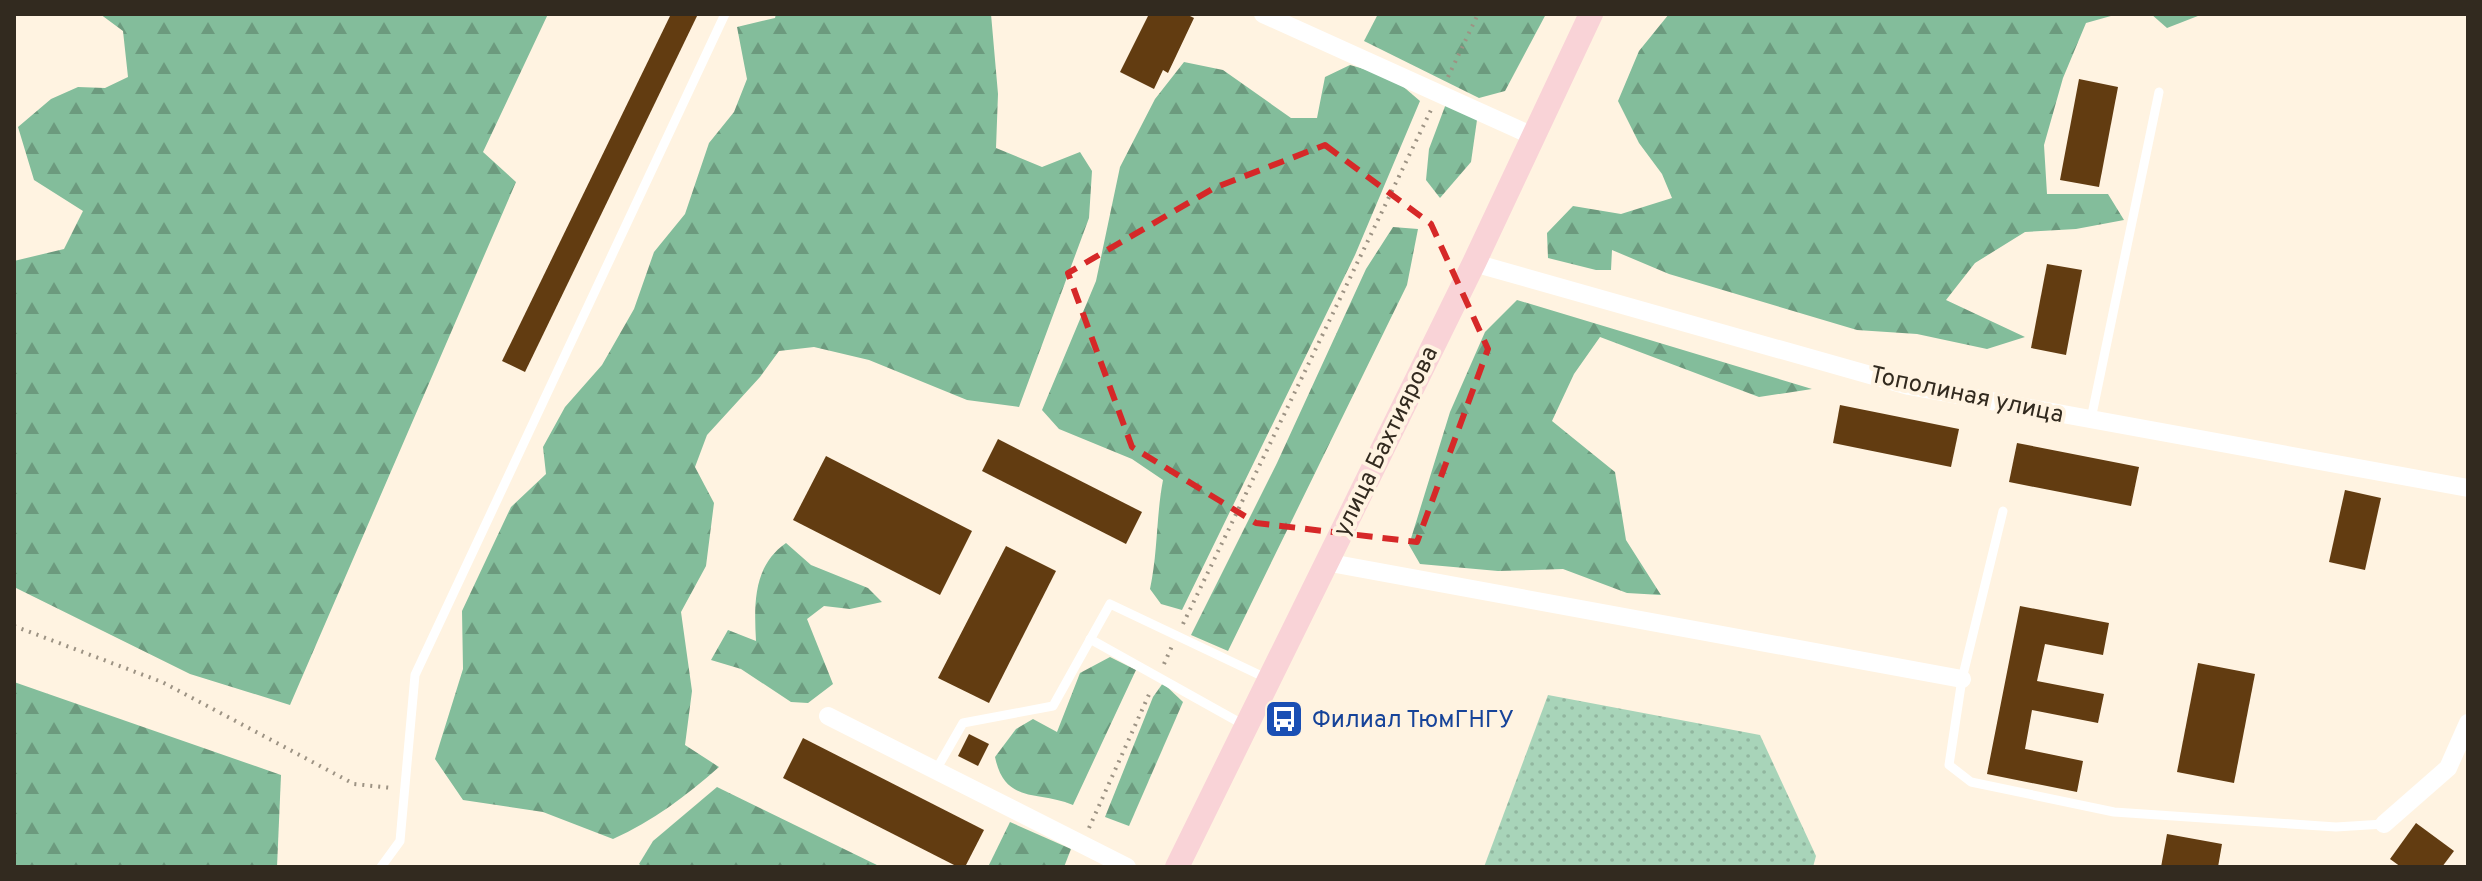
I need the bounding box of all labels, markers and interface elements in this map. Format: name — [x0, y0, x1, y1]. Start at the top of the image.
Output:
street label: улица Бахтиярова — [1328, 342, 1446, 542]
street label: Тополиная улица — [1867, 361, 2066, 431]
bus stop icon: Филиал ТюмГНГУ — [1263, 698, 1305, 740]
place label: Филиал ТюмГНГУ — [1312, 706, 1514, 736]

